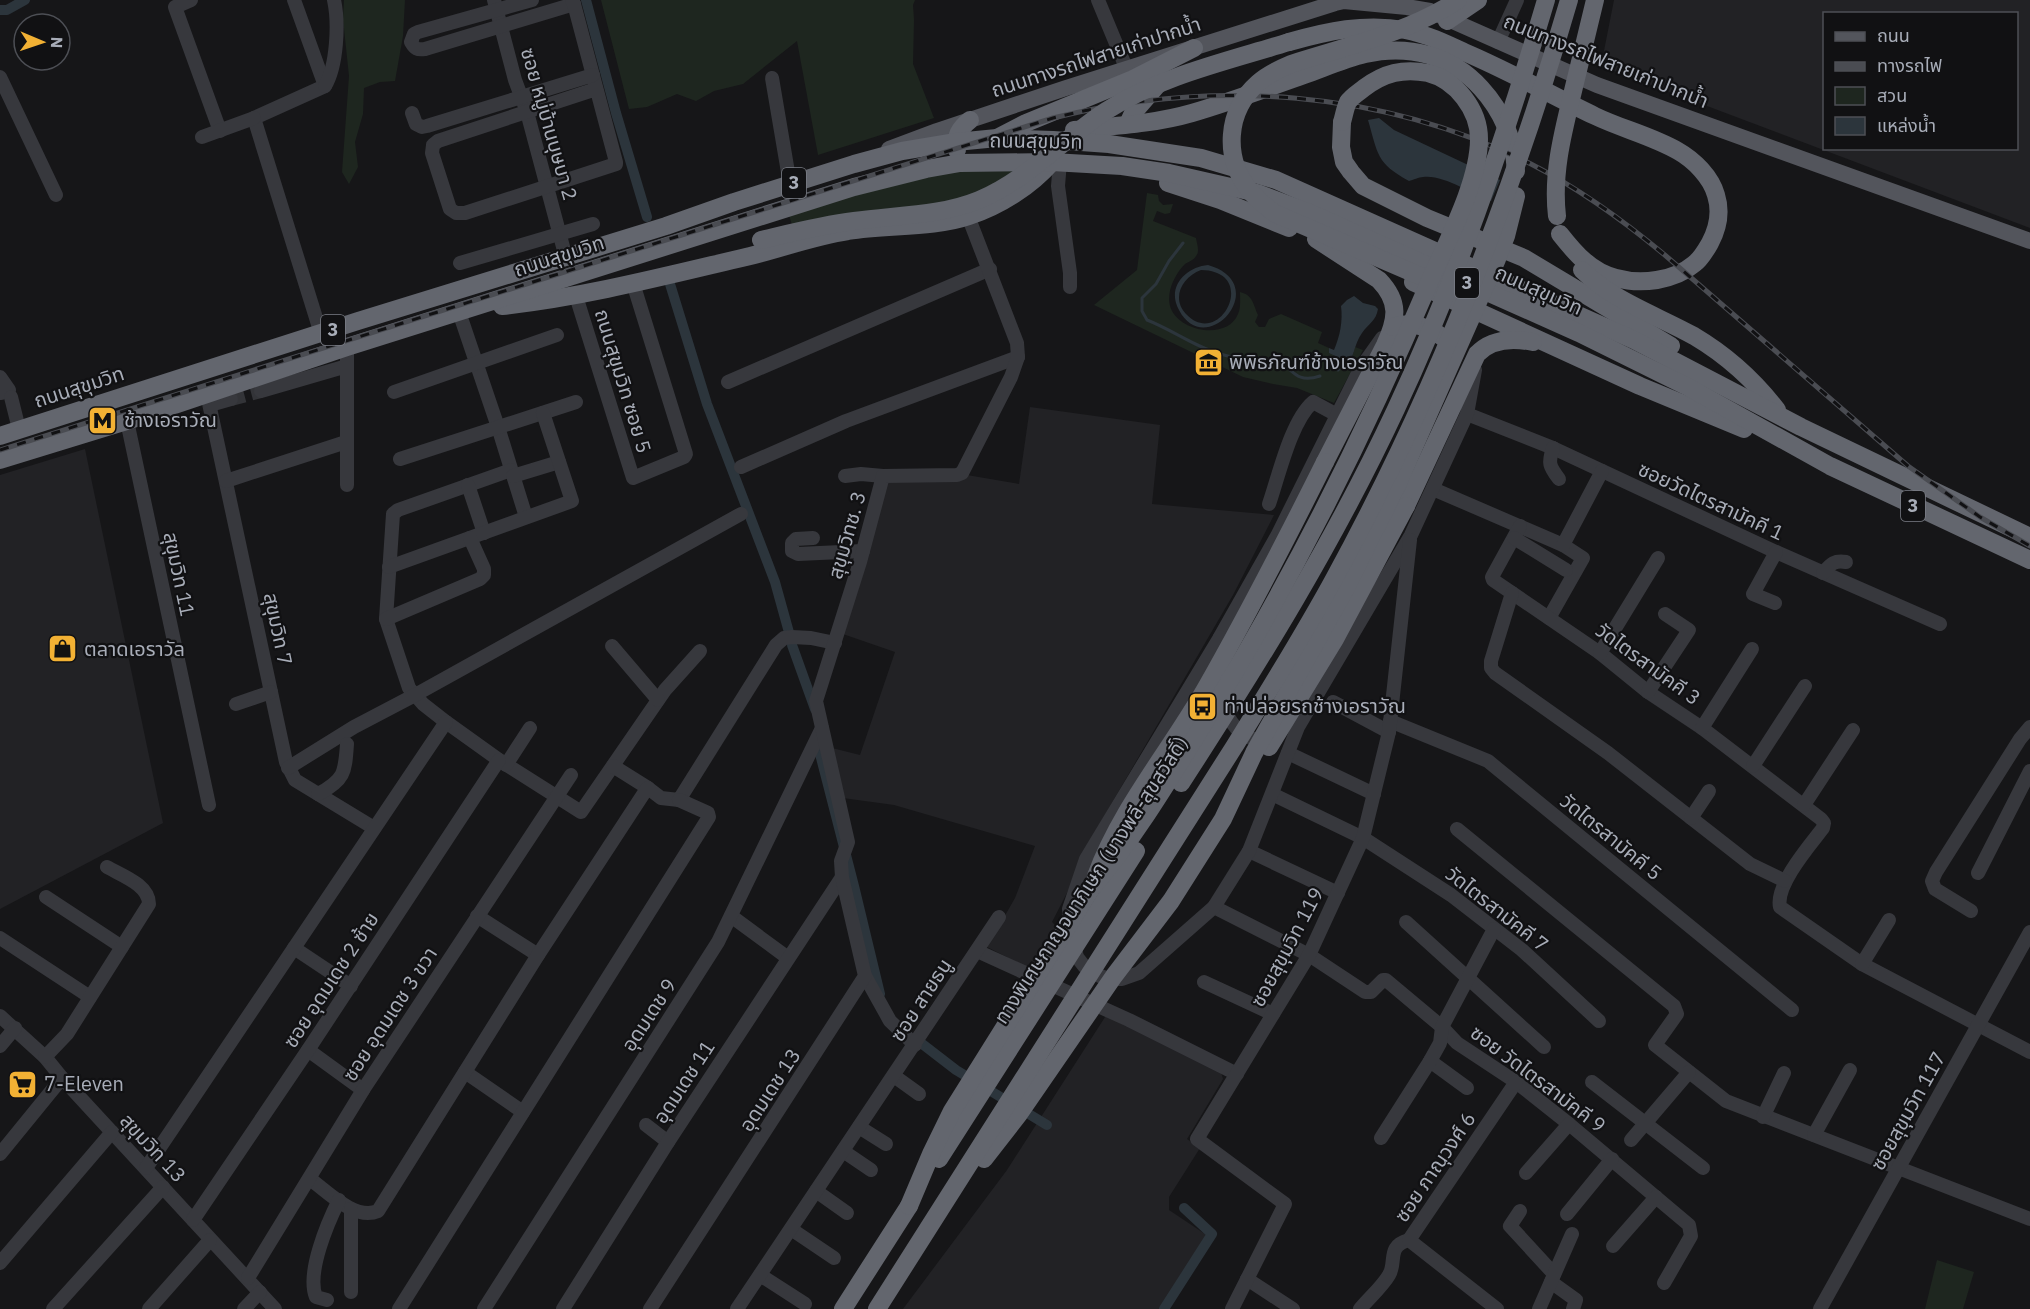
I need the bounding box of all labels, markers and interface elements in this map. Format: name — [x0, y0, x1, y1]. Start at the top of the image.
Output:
street label: ถนนทางรถไฟสายเก่าปากน้ำ — [1500, 7, 1713, 114]
street label: ถนนทางรถไฟสายเก่าปากน้ำ — [988, 10, 1204, 103]
north arrow — [12, 12, 72, 72]
legend — [1823, 12, 2018, 150]
text: ถนน — [1877, 24, 1910, 47]
text: N — [47, 36, 67, 49]
street label: ซอย หมู่บ้านบุษบา 2 — [515, 44, 584, 203]
text: ทางรถไฟ — [1877, 54, 1942, 77]
text: สวน — [1877, 84, 1907, 107]
text: แหล่งน้ำ — [1877, 113, 1936, 137]
street label: ถนนสุขุมวิท — [989, 126, 1083, 155]
road number: 3 — [782, 168, 806, 198]
street label: ถนนสุขุมวิท — [510, 228, 607, 283]
street label: ถนนสุขุมวิท — [1491, 258, 1587, 321]
road number: 3 — [1455, 268, 1479, 298]
street label: ถนนสุขุมวิท ซอย 5 — [589, 306, 658, 456]
road number: 3 — [321, 315, 345, 345]
museum icon: พิพิธภัณฑ์ช้างเอราวัณ — [1192, 346, 1224, 378]
place label: พิพิธภัณฑ์ช้างเอราวัณ — [1229, 348, 1403, 375]
street label: ถนนสุขุมวิท — [30, 359, 127, 414]
metro station icon: ช้างเอราวัณ — [87, 404, 119, 436]
place label: ช้างเอราวัณ — [124, 406, 217, 433]
street label: ซอยวัดไตรสามัคคี 1 — [1634, 455, 1789, 546]
street label: สุขุมวิทซ. 3 — [821, 488, 872, 582]
road number: 3 — [1901, 491, 1925, 521]
street label: สุขุมวิท 11 — [157, 529, 202, 618]
street label: สุขุมวิท 7 — [258, 590, 299, 668]
street label: วัดไตรสามัคคี 3 — [1590, 616, 1706, 711]
shop icon: ตลาดเอราวัล — [47, 633, 79, 665]
place label: ตลาดเอราวัล — [84, 635, 185, 662]
bus stop icon: ท่าปล่อยรถช้างเอราวัณ — [1187, 690, 1219, 722]
place label: ท่าปล่อยรถช้างเอราวัณ — [1224, 692, 1406, 719]
street label: ทางพิเศษกาญจนาภิเษก (บางพลี-สุขสวัสดิ์) — [987, 731, 1194, 1029]
street label: วัดไตรสามัคคี 5 — [1555, 787, 1668, 886]
street label: วัดไตรสามัคคี 7 — [1440, 860, 1554, 957]
street label: ซอยสุขุมวิท 119 — [1244, 882, 1329, 1011]
street label: ซอย อุดมเดช 2 ซ้าย — [277, 907, 385, 1053]
street label: ซอย อุดมเดช 3 ขวา — [336, 942, 443, 1086]
street label: ซอย สายธนู — [884, 953, 957, 1046]
street label: อุดมเดช 9 — [615, 973, 682, 1056]
street label: ซอย วัดไตรสามัคคี 9 — [1465, 1019, 1611, 1138]
street label: อุดมเดช 11 — [647, 1035, 720, 1128]
street label: อุดมเดช 13 — [733, 1043, 806, 1136]
street label: ซอยสุขุมวิท 117 — [1864, 1047, 1951, 1175]
supermarket icon: 7-Eleven — [7, 1068, 39, 1100]
place label: 7-Eleven — [44, 1070, 124, 1097]
street label: ซอย ภาณุวงศ์ 6 — [1388, 1106, 1481, 1227]
street label: สุขุมวิท 13 — [114, 1107, 192, 1188]

